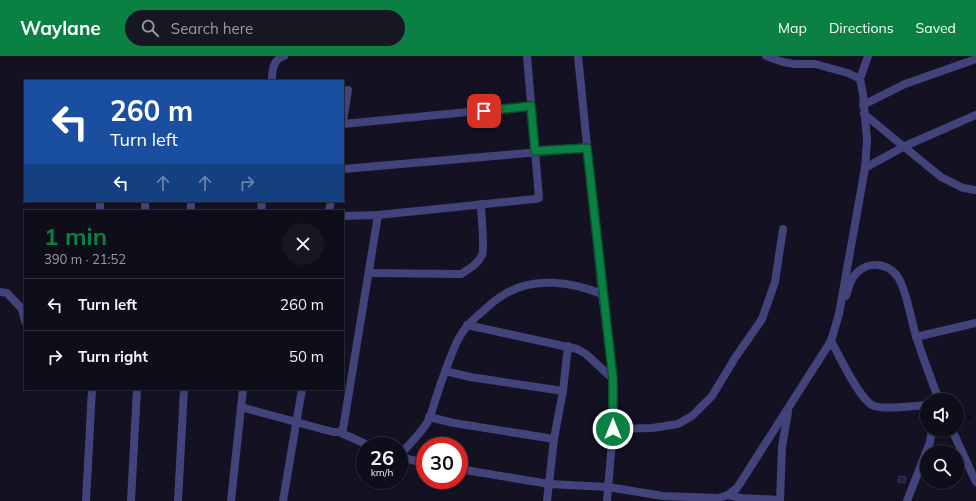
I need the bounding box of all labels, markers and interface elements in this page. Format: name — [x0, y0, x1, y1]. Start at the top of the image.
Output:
search box — [125, 10, 405, 46]
text: Waylane — [20, 16, 101, 40]
icon: search — [139, 17, 161, 39]
text: Search here — [171, 19, 253, 38]
text: Map — [778, 19, 807, 37]
text: Directions — [829, 19, 894, 37]
text: Saved — [916, 19, 956, 37]
text: 260 m — [110, 93, 193, 128]
pin — [467, 94, 501, 128]
icon: left — [44, 96, 96, 148]
icon: arrive — [473, 100, 495, 122]
text: Turn left — [110, 128, 178, 151]
icon: left — [110, 172, 132, 194]
icon: ahead — [152, 172, 174, 194]
icon: ahead — [194, 172, 216, 194]
icon: right — [236, 172, 258, 194]
text: 1 min — [44, 221, 107, 251]
button: close — [282, 223, 324, 265]
text: 390 m · 21:52 — [44, 251, 126, 267]
icon: left — [44, 294, 66, 316]
text: Turn left — [78, 295, 137, 314]
text: 260 m — [280, 295, 324, 314]
icon: right — [44, 346, 66, 368]
text: Turn right — [78, 347, 148, 366]
text: 50 m — [289, 347, 324, 366]
map controls — [920, 393, 964, 489]
button: sound — [920, 393, 964, 437]
position arrow — [592, 408, 634, 450]
speed limit sign: 30 — [416, 437, 468, 489]
text: 26 — [370, 445, 394, 470]
button: search — [920, 445, 964, 489]
text: km/h — [371, 466, 393, 479]

